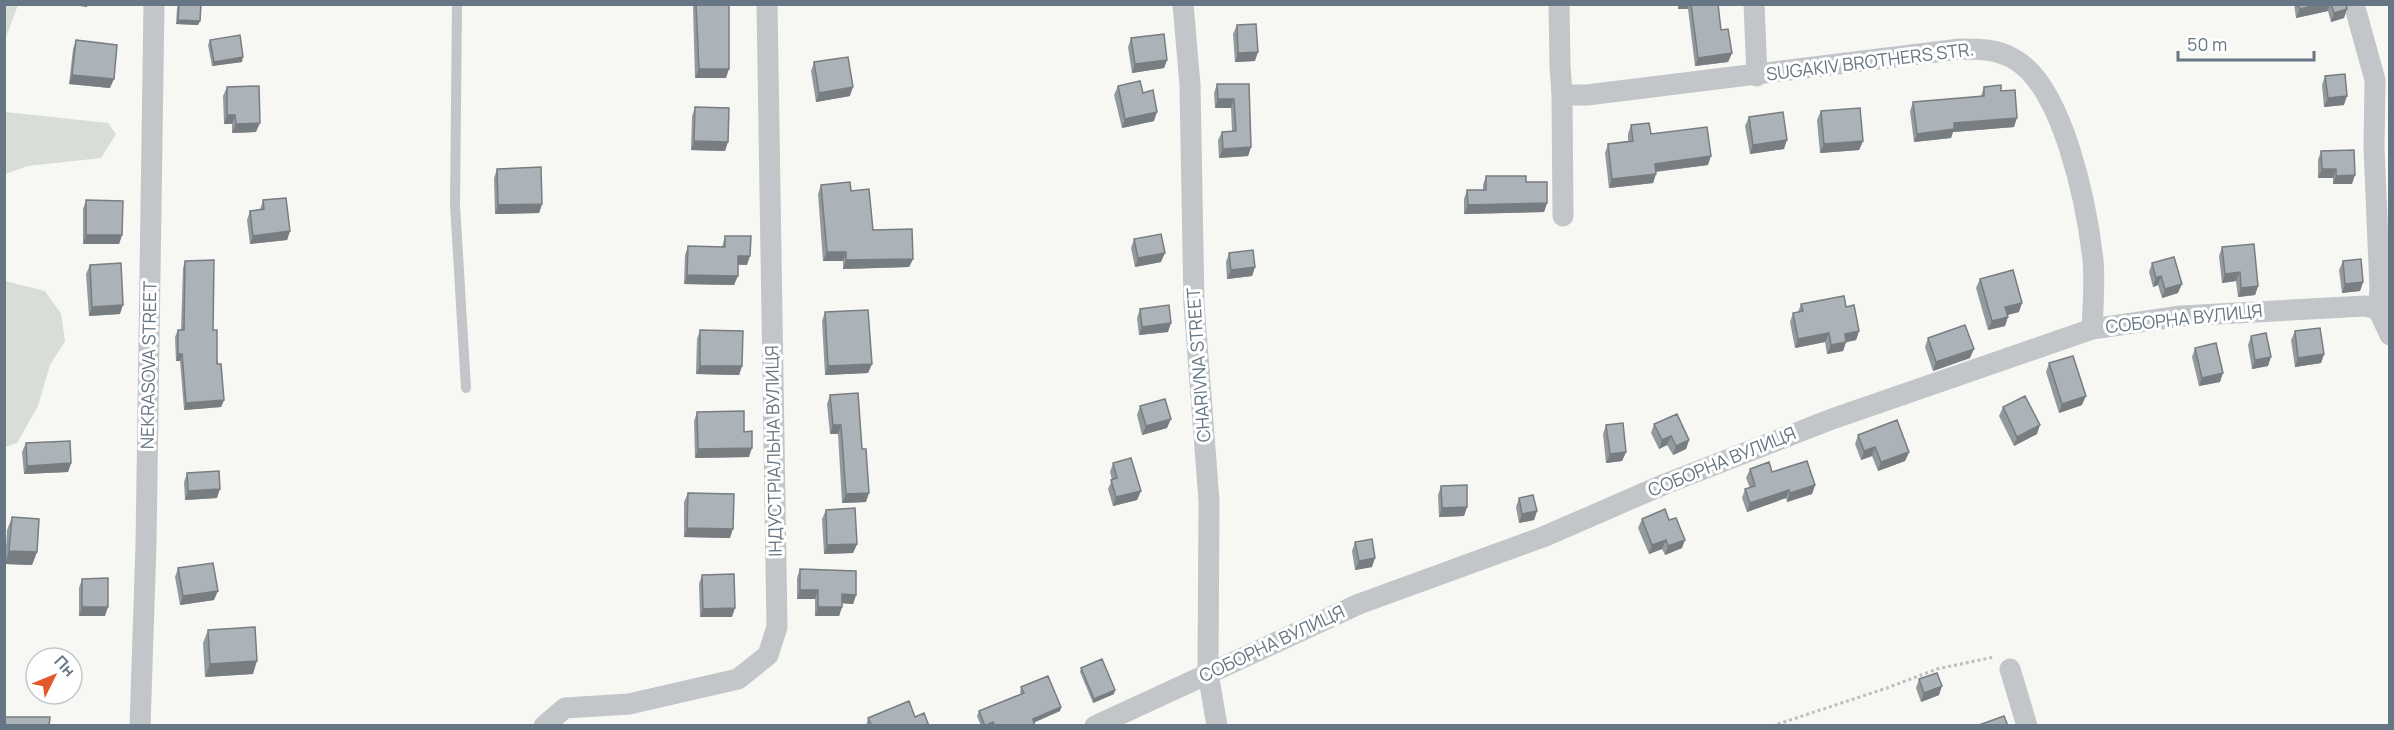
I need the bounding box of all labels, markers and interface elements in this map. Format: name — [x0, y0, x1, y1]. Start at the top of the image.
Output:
scale bar — [2178, 24, 2314, 62]
text: 50 m — [2187, 32, 2227, 56]
street label: SUGAKIV BROTHERS STR. — [1765, 36, 1975, 86]
street label: NEKRASOVA STREET — [135, 280, 161, 449]
street label: CHARIVNA STREET — [1181, 287, 1215, 443]
street label: СОБОРНА ВУЛИЦЯ — [2104, 298, 2264, 338]
street label: ІНДУСТРІАЛЬНА ВУЛИЦЯ — [759, 345, 787, 557]
street label: СОБОРНА ВУЛИЦЯ — [1644, 420, 1799, 502]
street label: СОБОРНА ВУЛИЦЯ — [1195, 599, 1348, 687]
north arrow — [24, 646, 84, 706]
text: Пн — [50, 650, 80, 681]

